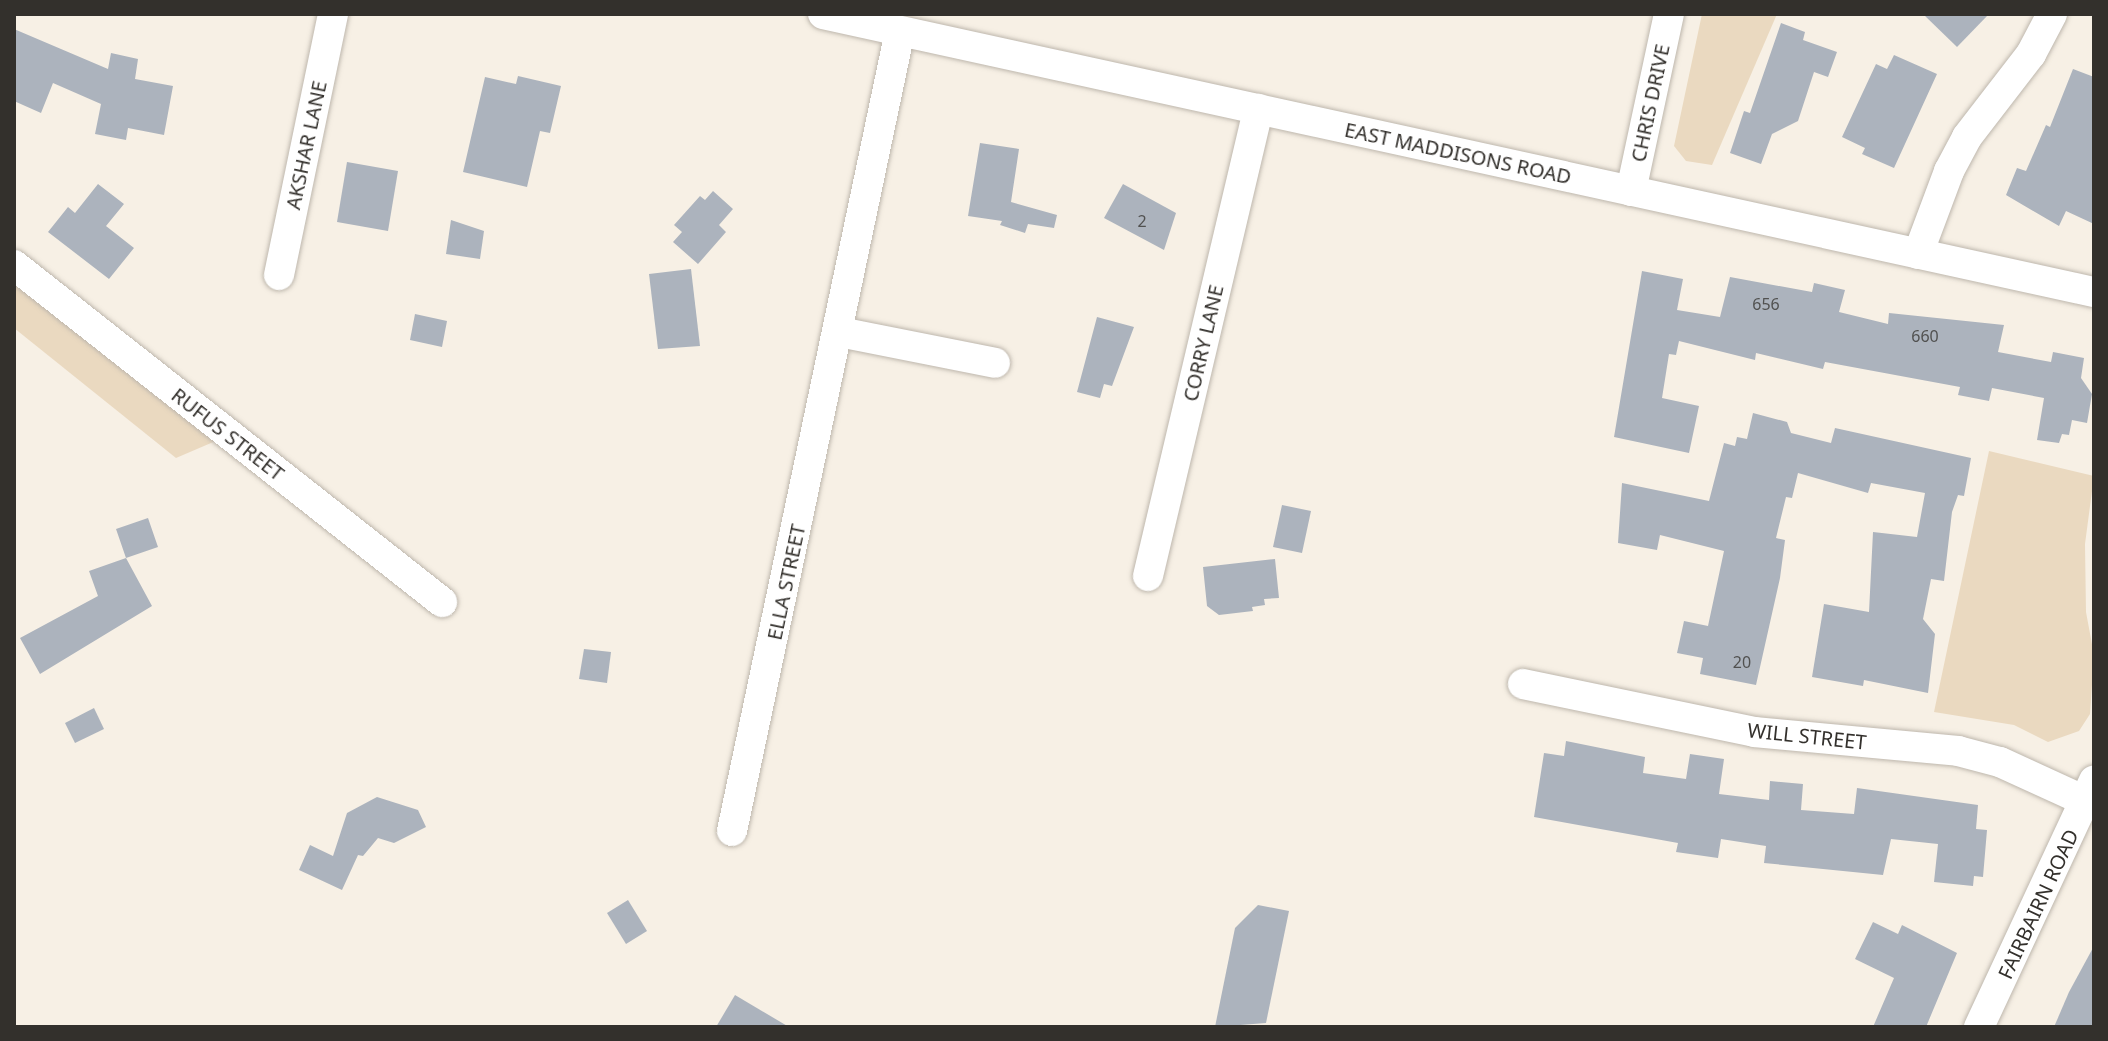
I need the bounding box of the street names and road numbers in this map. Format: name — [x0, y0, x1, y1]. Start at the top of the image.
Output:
street label: CHRIS DRIVE — [1626, 42, 1674, 164]
street label: AKSHAR LANE — [281, 78, 331, 212]
street label: EAST MADDISONS ROAD — [1342, 117, 1574, 189]
street label: CORRY LANE — [1178, 282, 1228, 404]
street label: RUFUS STREET — [167, 383, 289, 485]
street label: ELLA STREET — [762, 522, 810, 642]
street label: WILL STREET — [1746, 718, 1868, 754]
street label: FAIRBAIRN ROAD — [1993, 825, 2083, 983]

